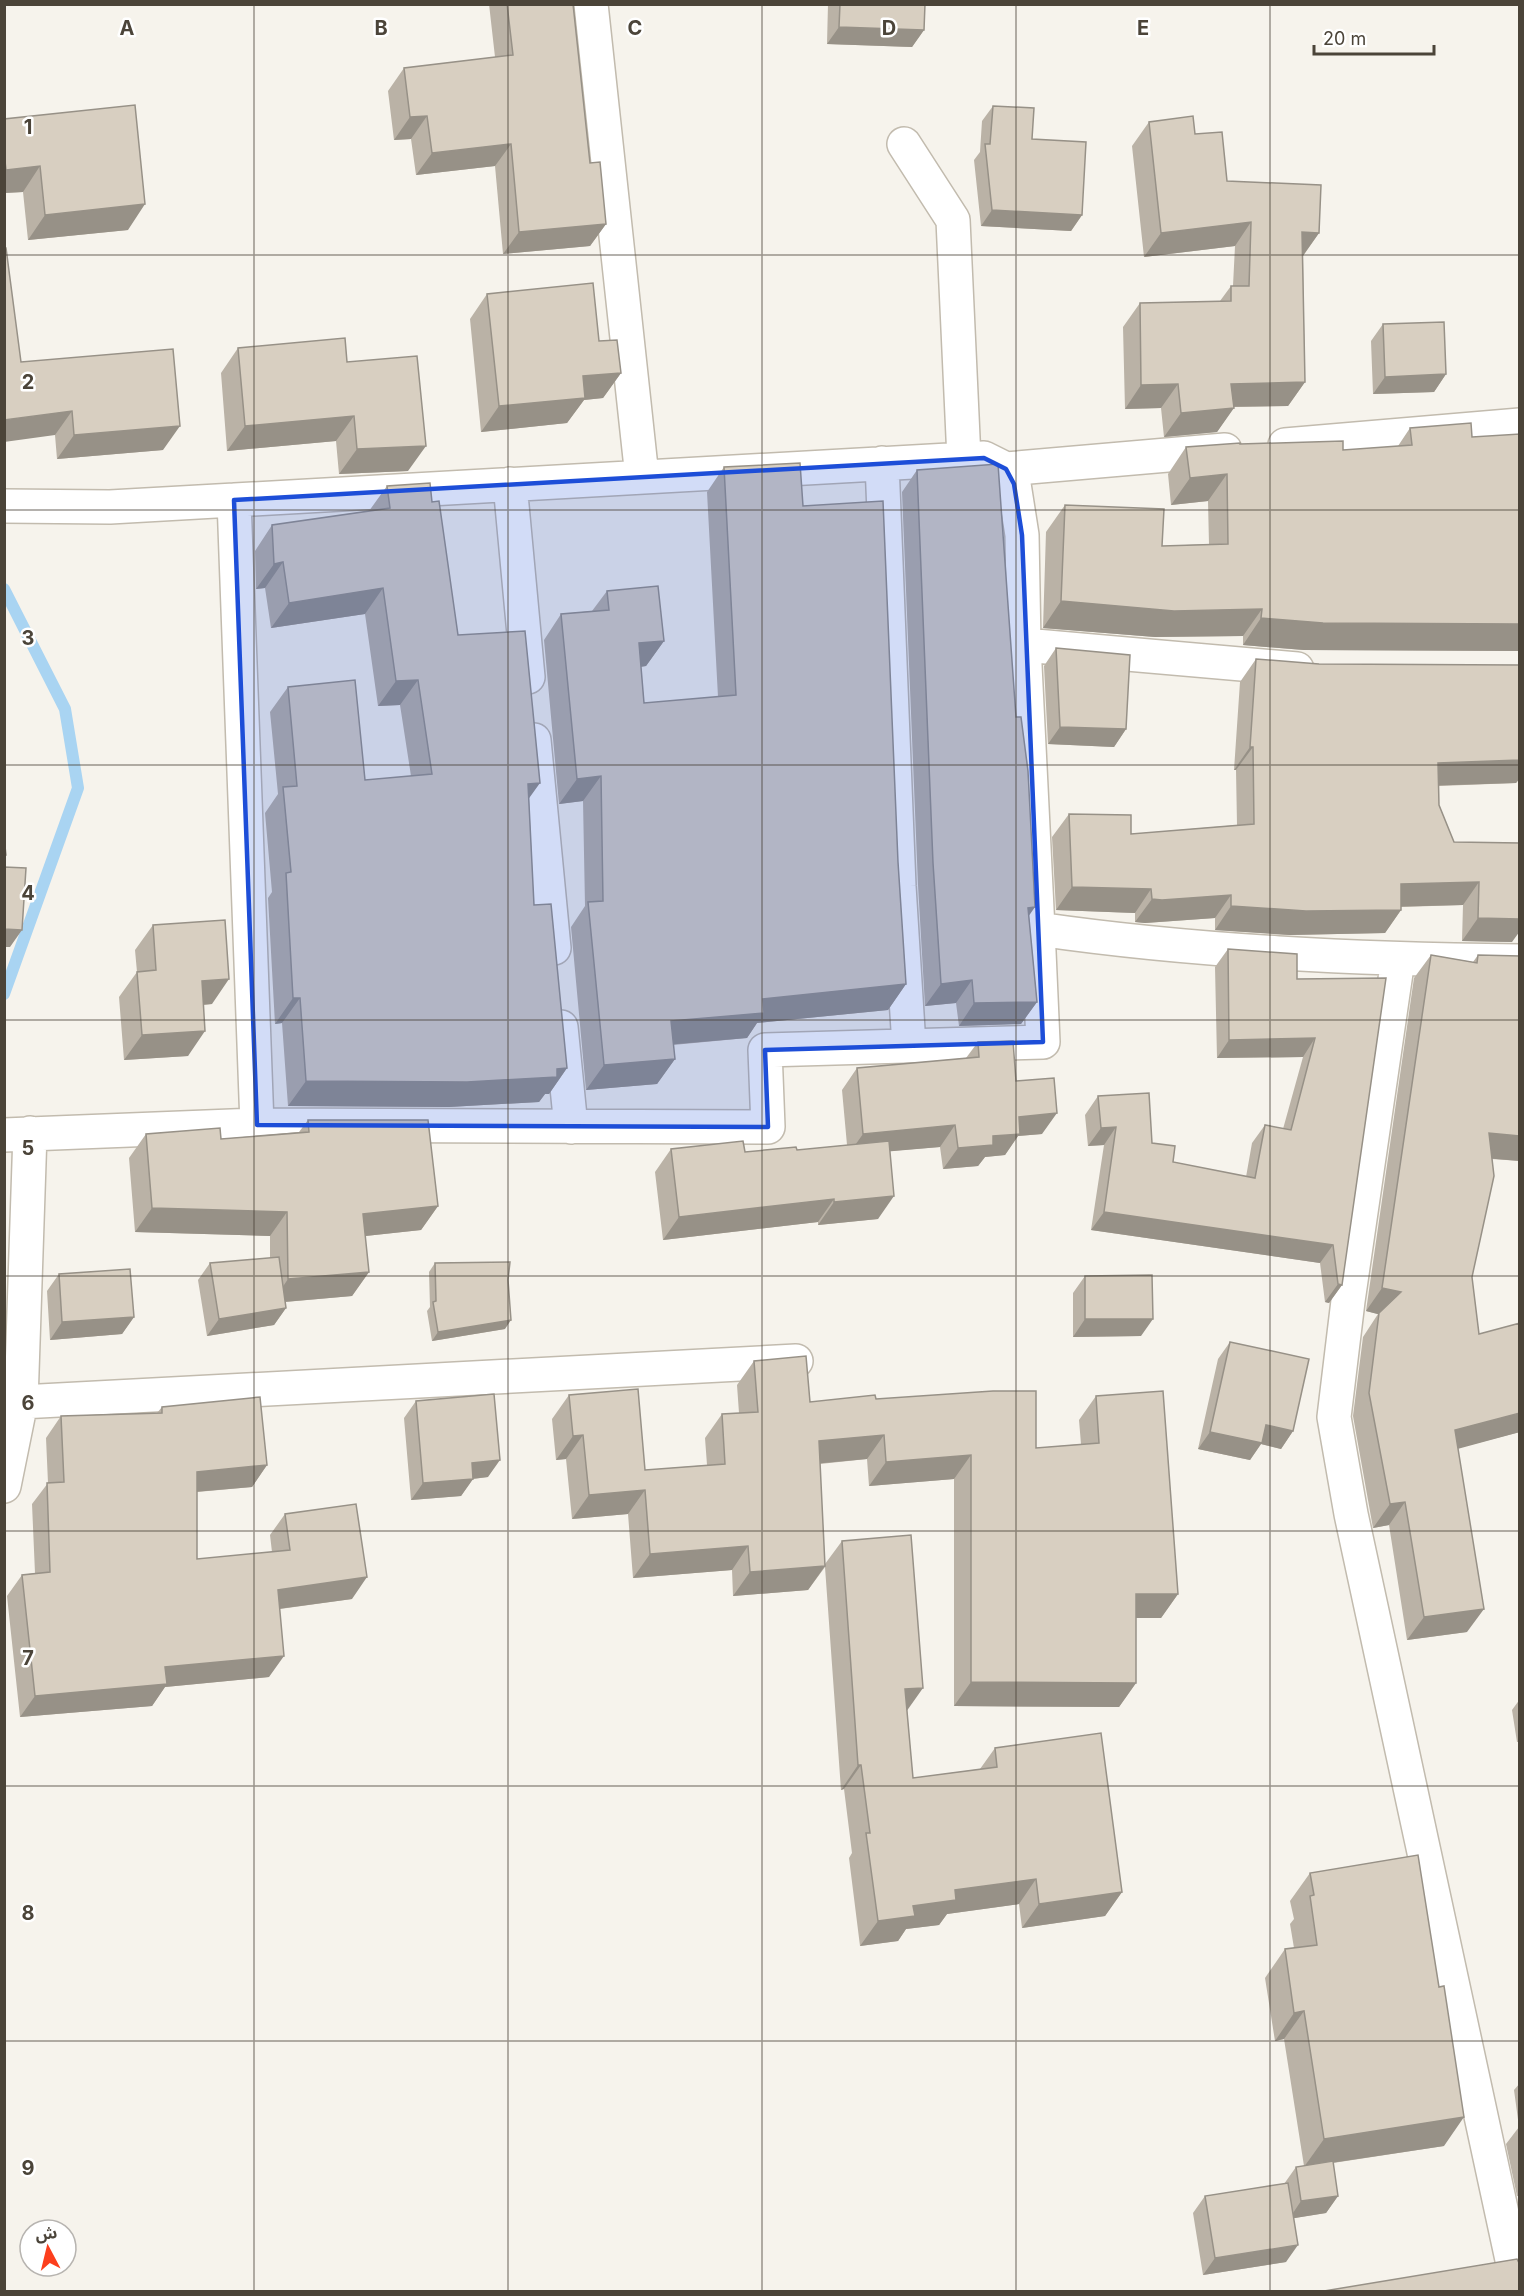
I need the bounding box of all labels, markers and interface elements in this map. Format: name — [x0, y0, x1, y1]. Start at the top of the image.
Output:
text: A — [120, 16, 135, 40]
text: B — [374, 16, 388, 40]
text: C — [628, 16, 642, 40]
text: D — [882, 16, 896, 40]
text: E — [1137, 16, 1149, 40]
scale bar — [1314, 18, 1434, 56]
text: 20 m — [1323, 28, 1366, 49]
text: 1 — [24, 115, 32, 139]
text: 2 — [22, 370, 34, 394]
text: 3 — [22, 626, 34, 650]
text: 4 — [21, 881, 35, 905]
text: 5 — [22, 1136, 34, 1160]
text: 6 — [22, 1391, 35, 1415]
text: 7 — [22, 1646, 34, 1670]
text: 8 — [21, 1901, 35, 1925]
text: 9 — [22, 2156, 35, 2180]
north arrow — [18, 2218, 78, 2278]
text: ش — [34, 2222, 58, 2244]

